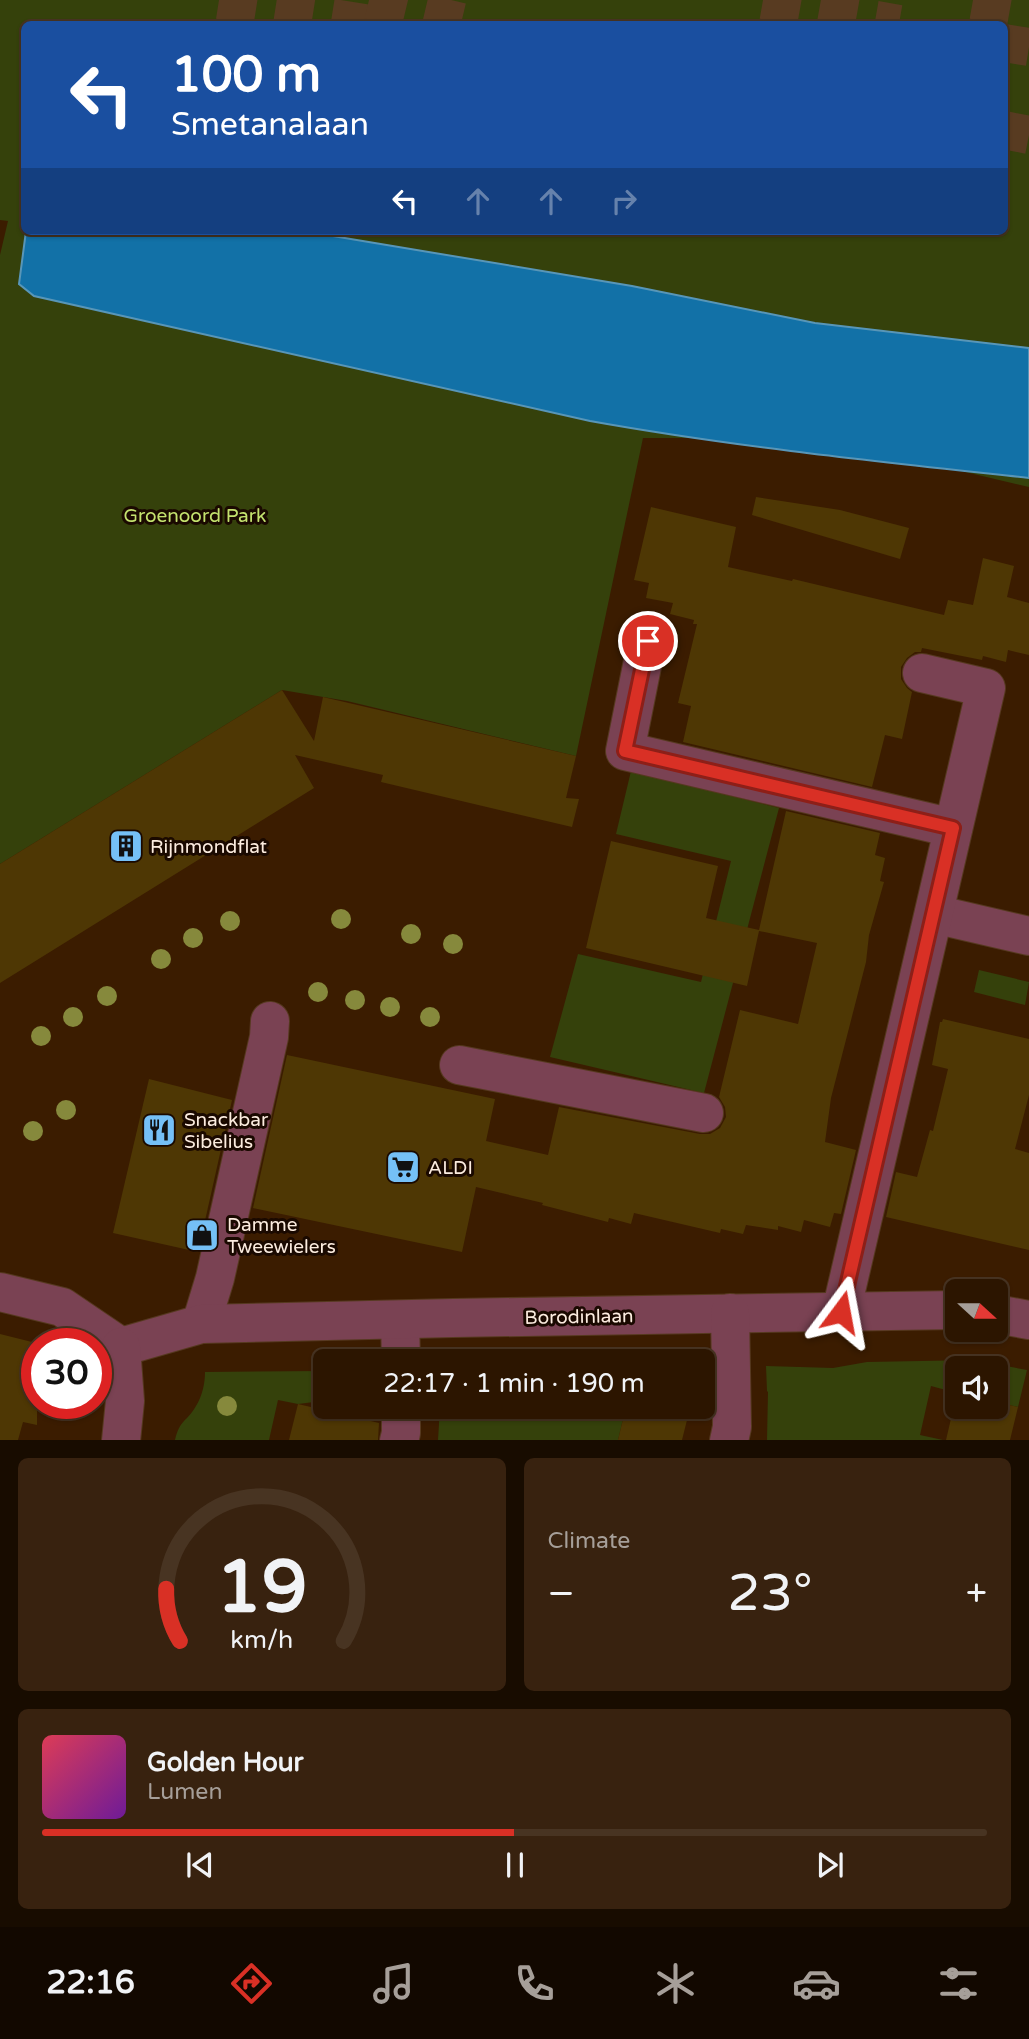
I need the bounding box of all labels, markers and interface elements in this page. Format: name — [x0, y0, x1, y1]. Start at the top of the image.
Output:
text: 100 m — [171, 46, 321, 105]
icon: left — [56, 49, 147, 140]
text: Smetanalaan — [171, 106, 369, 144]
icon: left — [386, 182, 424, 220]
icon: ahead — [459, 182, 497, 220]
icon: ahead — [532, 182, 570, 220]
icon: right — [605, 182, 643, 220]
park label: Groenoord Park — [124, 505, 266, 527]
pin — [618, 611, 678, 671]
icon: arrive — [629, 622, 667, 660]
building icon: Rijnmondflat — [107, 827, 145, 865]
place label: Rijnmondflat — [150, 836, 267, 858]
place label: Snackbar Sibelius — [184, 1109, 269, 1153]
restaurant icon: Snackbar Sibelius — [140, 1111, 178, 1149]
supermarket icon: ALDI — [384, 1148, 422, 1186]
place label: ALDI — [428, 1157, 473, 1179]
place label: Damme Tweewielers — [227, 1214, 336, 1258]
shop icon: Damme Tweewielers — [183, 1216, 221, 1254]
position arrow — [804, 1275, 878, 1349]
north arrow — [945, 1279, 1008, 1342]
map controls — [945, 1279, 1008, 1419]
street label: Borodinlaan — [524, 1305, 634, 1329]
speed limit sign: 30 — [21, 1328, 112, 1419]
button: sound — [945, 1356, 1008, 1419]
text: 22:17 · 1 min · 190 m — [383, 1368, 645, 1399]
text: Climate — [548, 1527, 630, 1555]
text: 19 — [216, 1544, 307, 1632]
text: 23° — [728, 1562, 813, 1625]
text: − — [548, 1571, 575, 1617]
text: + — [966, 1571, 987, 1617]
text: km/h — [230, 1624, 293, 1654]
text: Golden Hour — [147, 1747, 304, 1778]
text: Lumen — [147, 1778, 222, 1806]
icon: previous — [181, 1846, 219, 1884]
icon: pause — [496, 1846, 534, 1884]
icon: next — [811, 1846, 849, 1884]
icon: directions — [227, 1959, 276, 2008]
icon: music — [369, 1959, 418, 2008]
icon: phone — [510, 1959, 559, 2008]
icon: climate — [651, 1959, 700, 2008]
icon: car — [792, 1959, 841, 2008]
icon: filters — [934, 1959, 983, 2008]
text: 22:16 — [46, 1964, 135, 2002]

